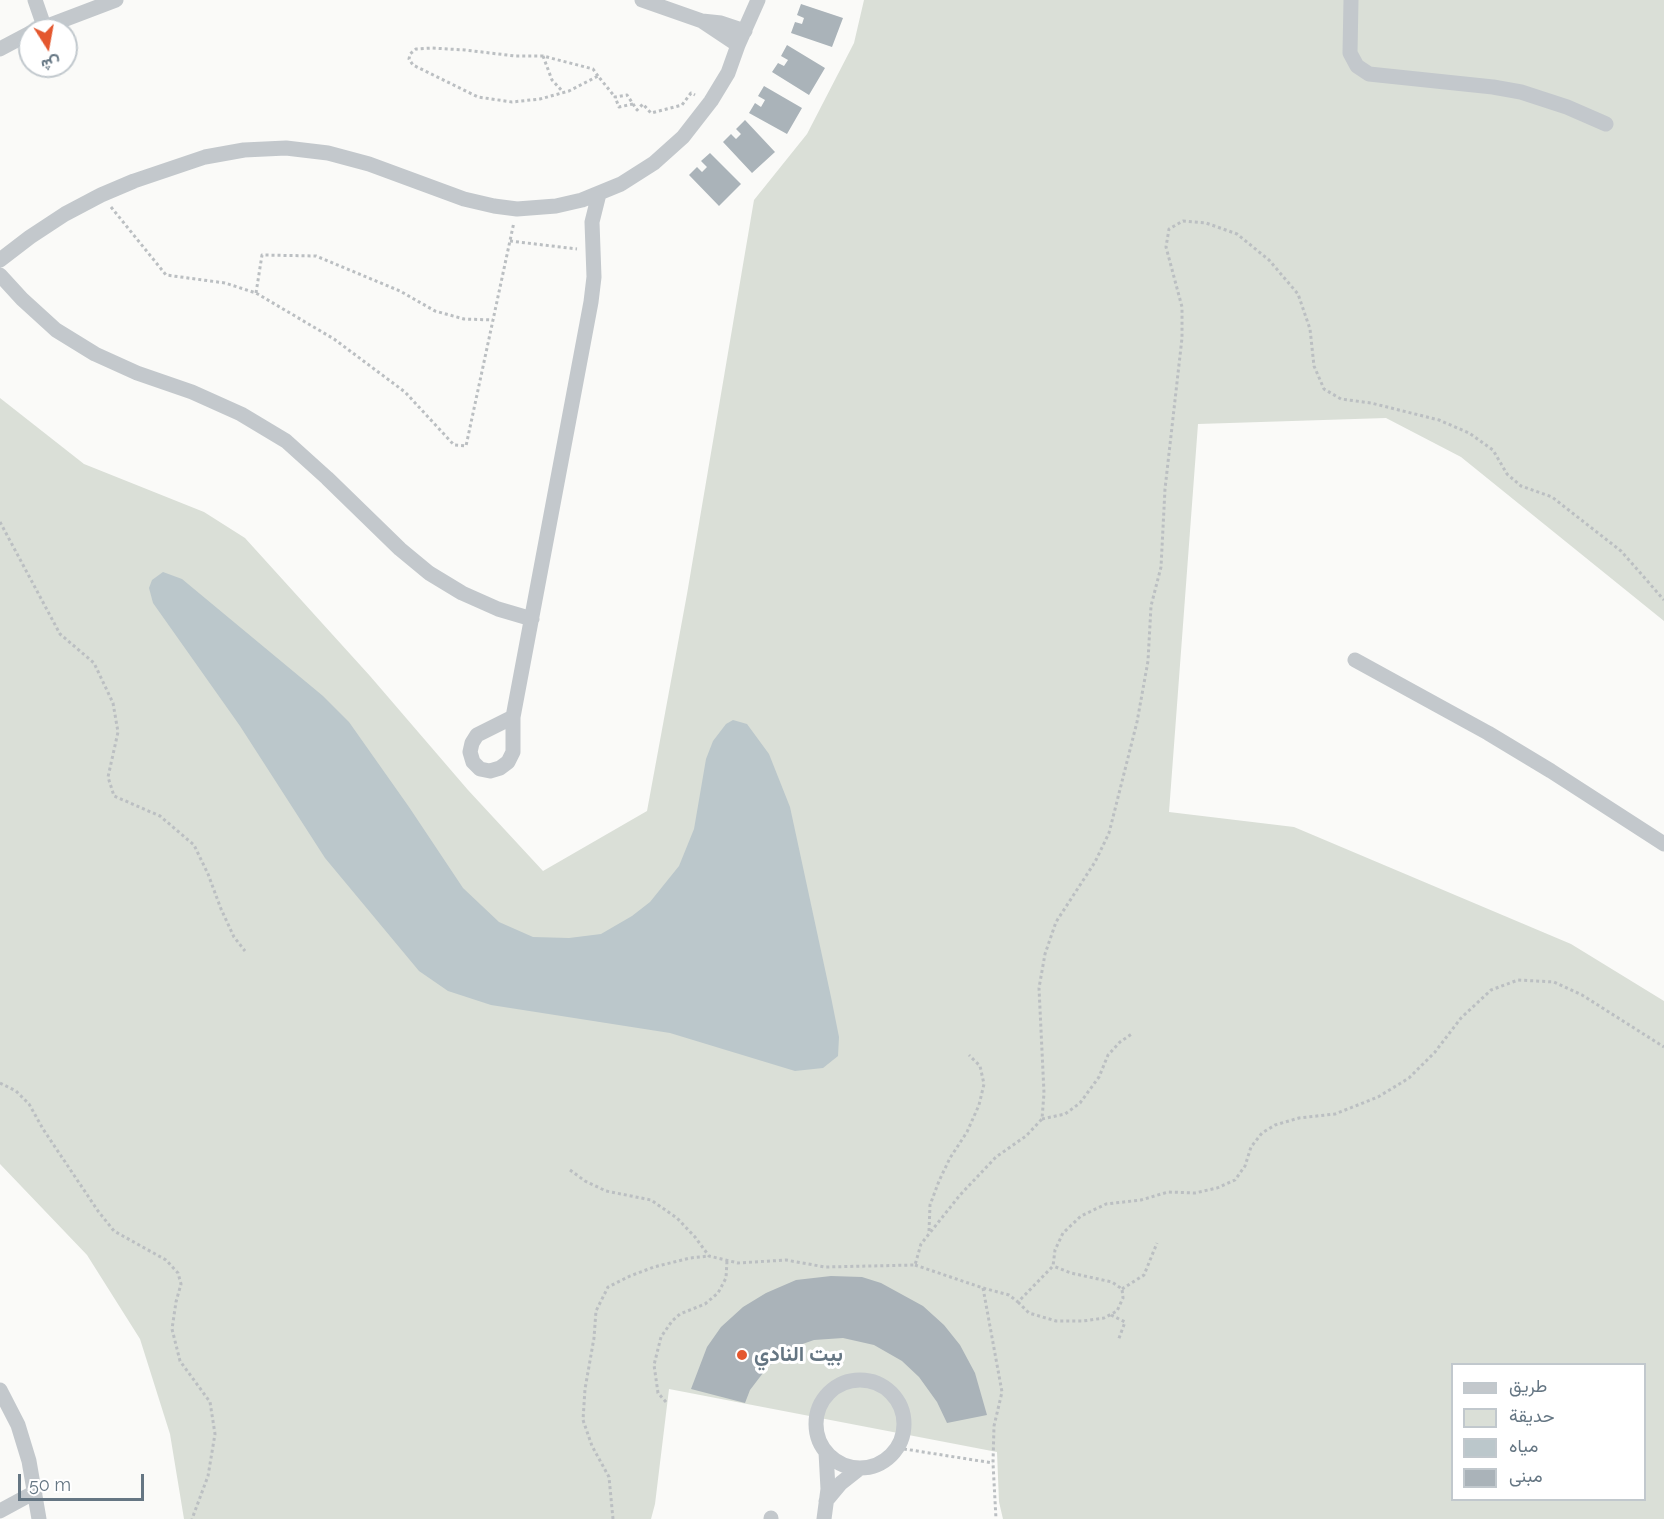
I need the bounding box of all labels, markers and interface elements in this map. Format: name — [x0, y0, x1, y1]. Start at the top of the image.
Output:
north arrow — [18, 18, 78, 78]
text: ش — [40, 53, 62, 75]
place label: بيت النادي — [754, 1342, 843, 1368]
marker: بيت النادي — [735, 1348, 749, 1362]
legend — [1451, 1363, 1646, 1501]
text: طريق — [1509, 1375, 1547, 1396]
text: حديقة — [1509, 1405, 1555, 1426]
text: مياه — [1509, 1435, 1538, 1456]
scale bar — [21, 1462, 147, 1500]
text: مبنى — [1509, 1465, 1543, 1486]
text: 50 m — [29, 1474, 71, 1495]

